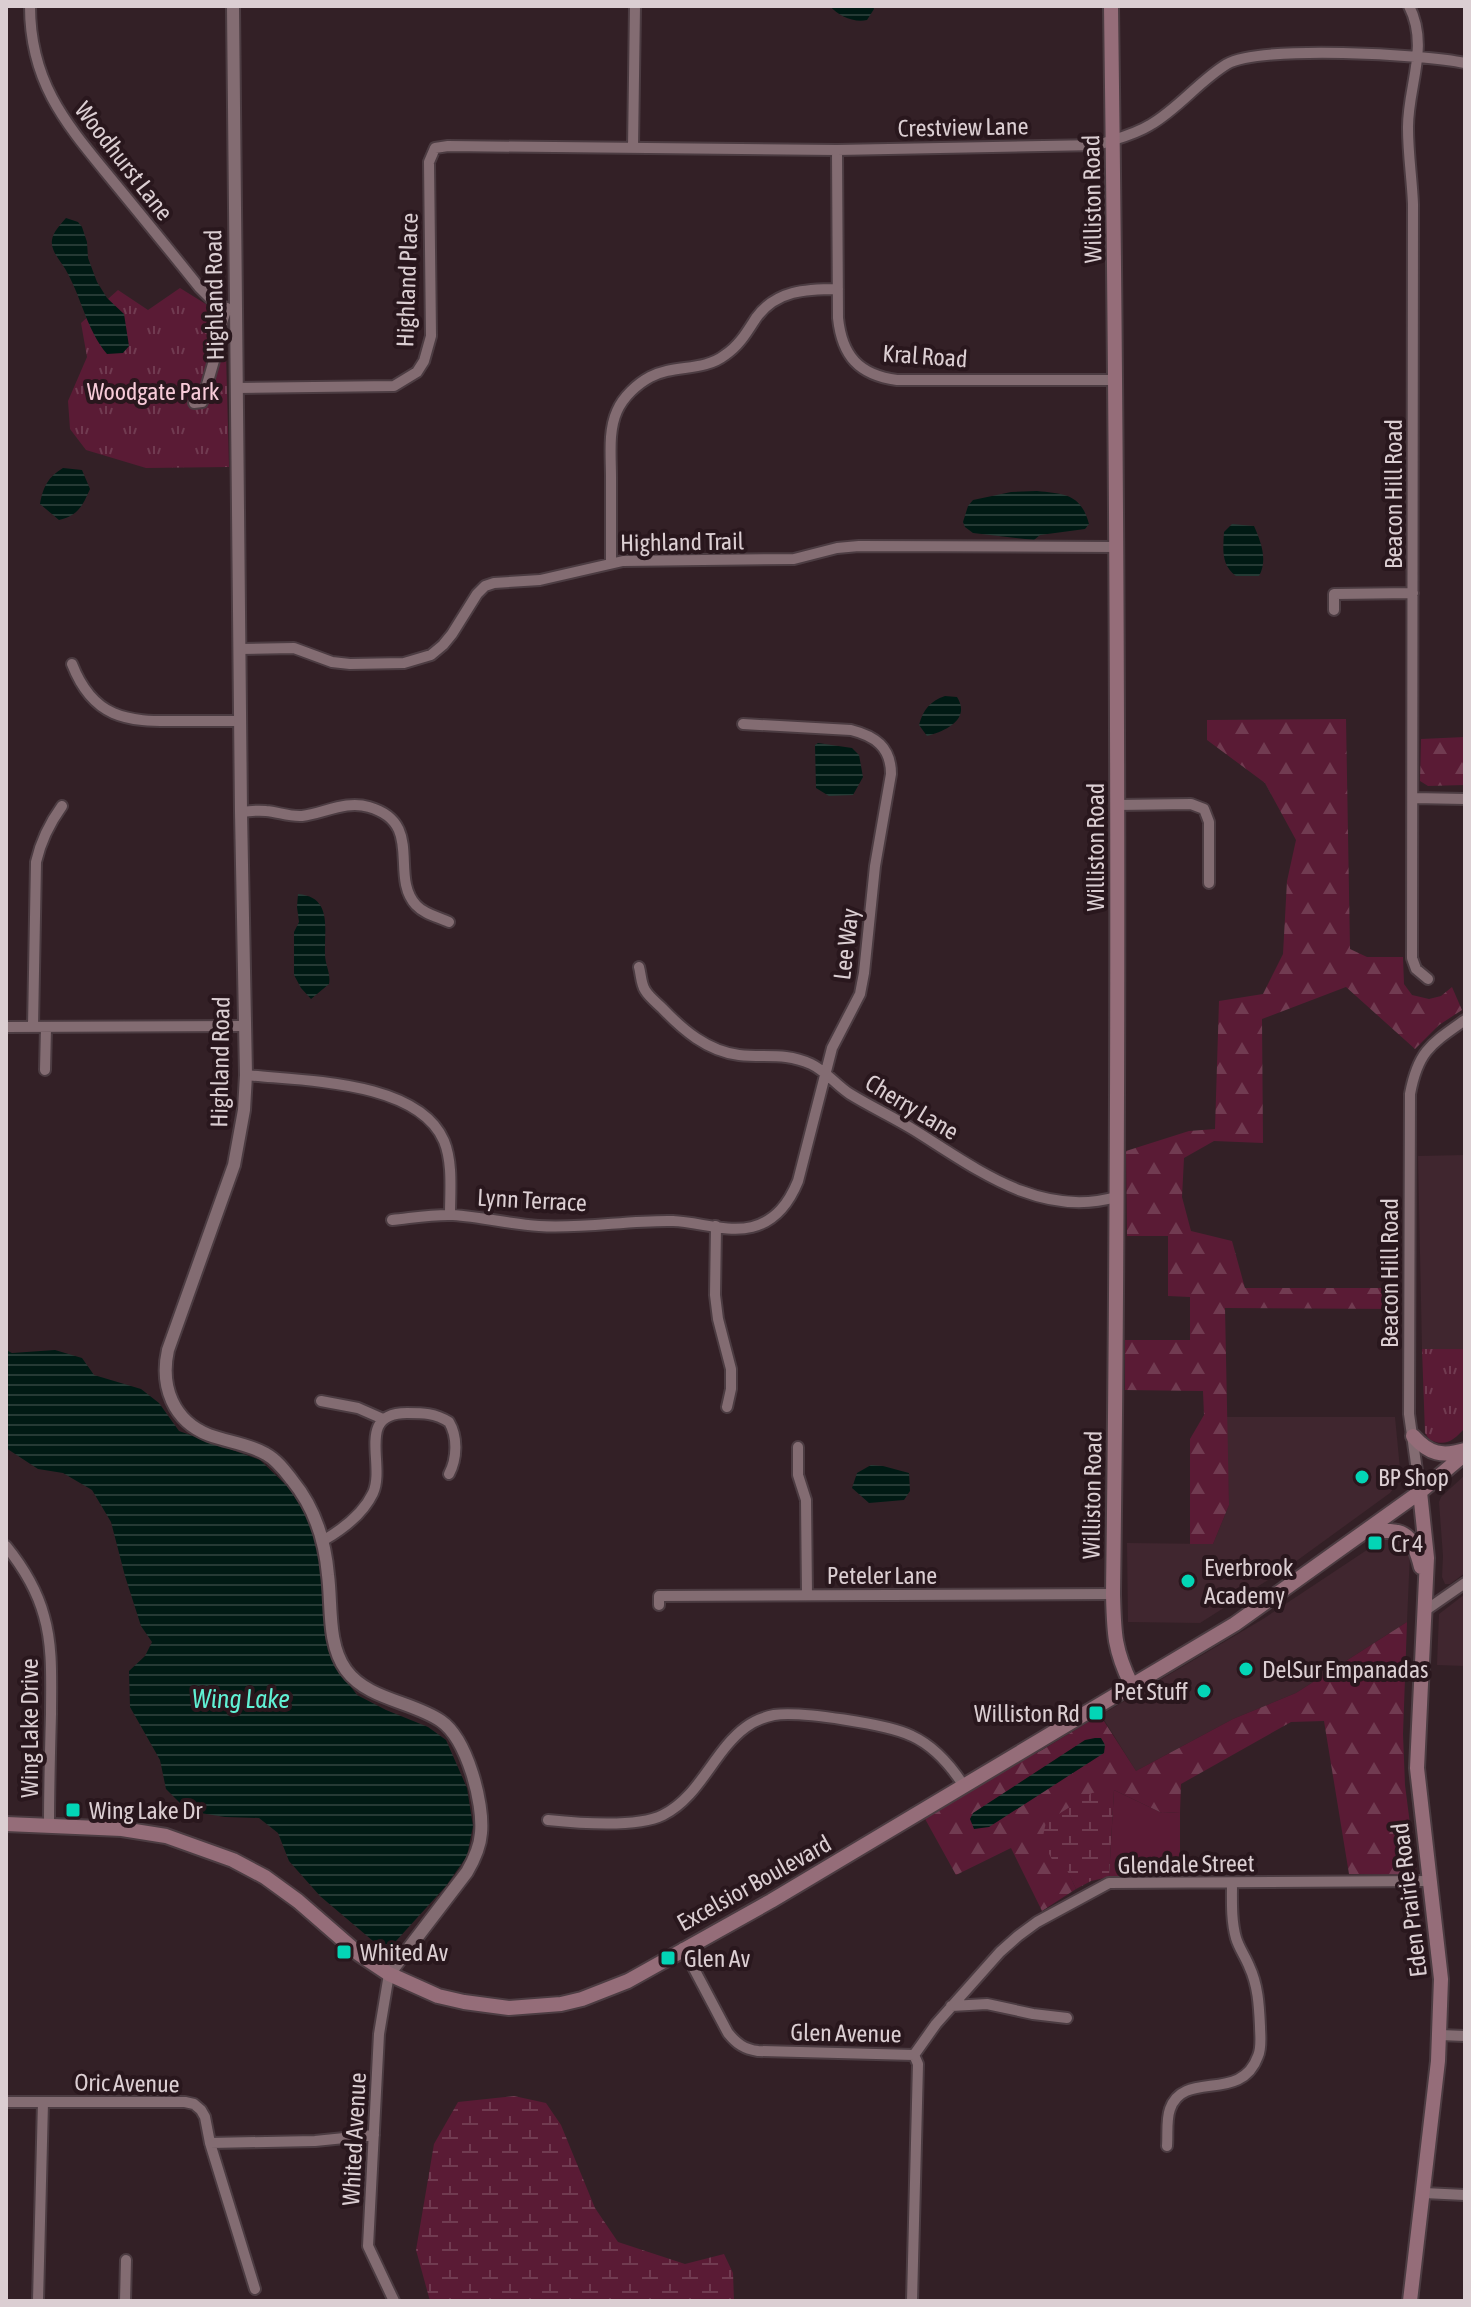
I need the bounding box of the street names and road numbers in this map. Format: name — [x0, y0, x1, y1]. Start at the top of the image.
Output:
street label: Woodhurst Lane — [69, 97, 179, 225]
street label: Crestview Lane — [897, 112, 1029, 142]
street label: Williston Road — [1077, 135, 1107, 263]
street label: Highland Place — [391, 212, 423, 348]
street label: Highland Road — [199, 229, 229, 361]
street label: Kral Road — [882, 340, 968, 372]
street label: Beacon Hill Road — [1380, 419, 1407, 569]
street label: Highland Trail — [620, 527, 745, 557]
street label: Williston Road — [1082, 783, 1109, 911]
street label: Lee Way — [828, 907, 864, 981]
street label: Highland Road — [205, 996, 235, 1128]
street label: Cherry Lane — [861, 1069, 963, 1145]
street label: Lynn Terrace — [477, 1184, 587, 1216]
street label: Beacon Hill Road — [1376, 1198, 1403, 1348]
street label: Williston Road — [1077, 1431, 1107, 1559]
street label: Peteler Lane — [827, 1562, 937, 1589]
street label: Wing Lake Drive — [16, 1658, 43, 1798]
street label: Eden Prairie Road — [1386, 1821, 1432, 1979]
street label: Excelsior Boulevard — [672, 1830, 836, 1936]
street label: Glendale Street — [1117, 1849, 1255, 1879]
street label: Glen Avenue — [790, 2019, 902, 2047]
street label: Oric Avenue — [74, 2069, 180, 2097]
street label: Whited Avenue — [337, 2072, 371, 2206]

